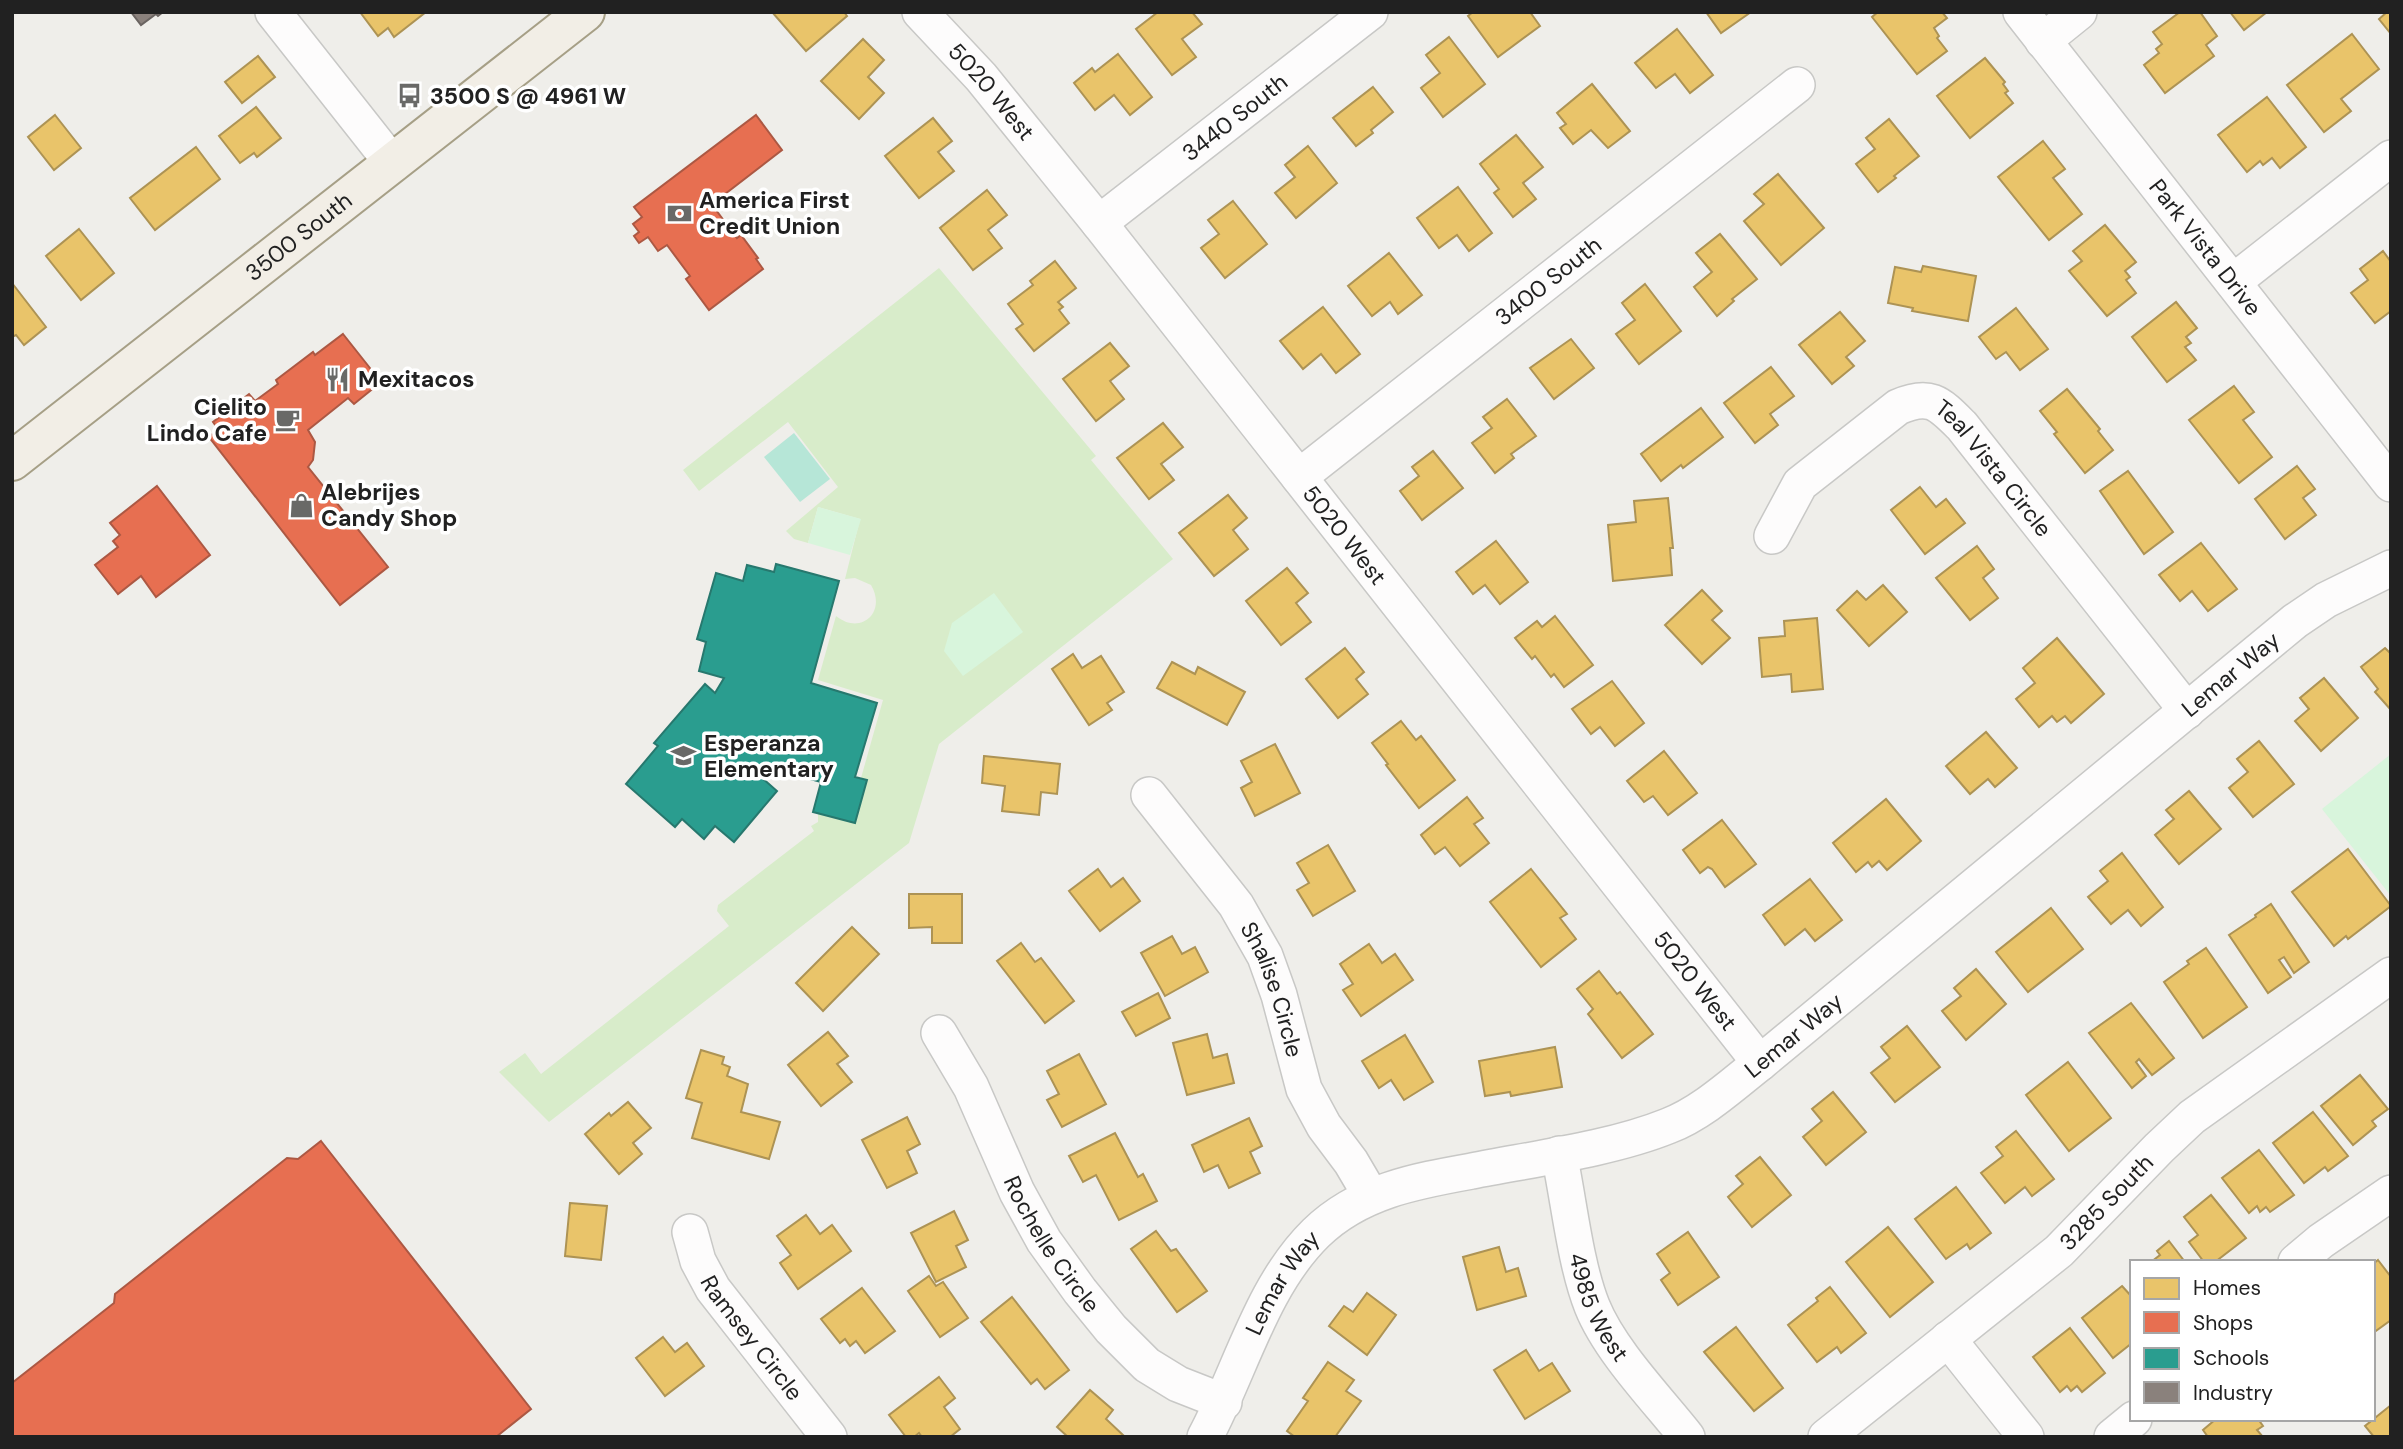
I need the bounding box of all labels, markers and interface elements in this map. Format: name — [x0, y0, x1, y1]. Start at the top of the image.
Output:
street label: 5020 West — [942, 36, 1041, 146]
street label: 3440 South — [1176, 67, 1294, 168]
place label: 3500 S @ 4961 W — [430, 81, 626, 111]
bus stop icon: 3500 S @ 4961 W — [396, 82, 424, 110]
street label: Park Vista Drive — [2143, 173, 2268, 322]
street label: 3500 South — [239, 185, 358, 288]
place label: America First Credit Union — [699, 185, 850, 241]
bank icon: America First Credit Union — [665, 199, 693, 227]
street label: 3400 South — [1489, 230, 1607, 332]
place label: Mexitacos — [358, 364, 475, 394]
restaurant icon: Mexitacos — [324, 365, 352, 393]
place label: Cielito Lindo Cafe — [147, 392, 267, 448]
street label: Teal Vista Circle — [1929, 393, 2059, 543]
cafe icon: Cielito Lindo Cafe — [273, 406, 301, 434]
place label: Alebrijes Candy Shop — [321, 477, 457, 533]
street label: 5020 West — [1296, 479, 1393, 591]
shop icon: Alebrijes Candy Shop — [287, 491, 315, 519]
street label: Lemar Way — [2175, 625, 2286, 723]
place label: Esperanza Elementary — [704, 728, 834, 784]
school or university icon: Esperanza Elementary — [670, 742, 698, 770]
street label: Shalise Circle — [1234, 916, 1310, 1060]
street label: 5020 West — [1647, 925, 1744, 1037]
street label: Lemar Way — [1738, 986, 1849, 1084]
street label: 3285 South — [2053, 1148, 2160, 1257]
street label: Rochelle Circle — [997, 1171, 1107, 1319]
street label: Lemar Way — [1238, 1223, 1326, 1340]
street label: 4985 West — [1562, 1250, 1635, 1368]
legend — [2130, 1260, 2375, 1421]
street label: Ramsey Circle — [693, 1270, 810, 1407]
text: Homes — [2193, 1274, 2261, 1302]
text: Shops — [2193, 1309, 2253, 1337]
text: Schools — [2193, 1344, 2269, 1372]
text: Industry — [2193, 1379, 2273, 1407]

